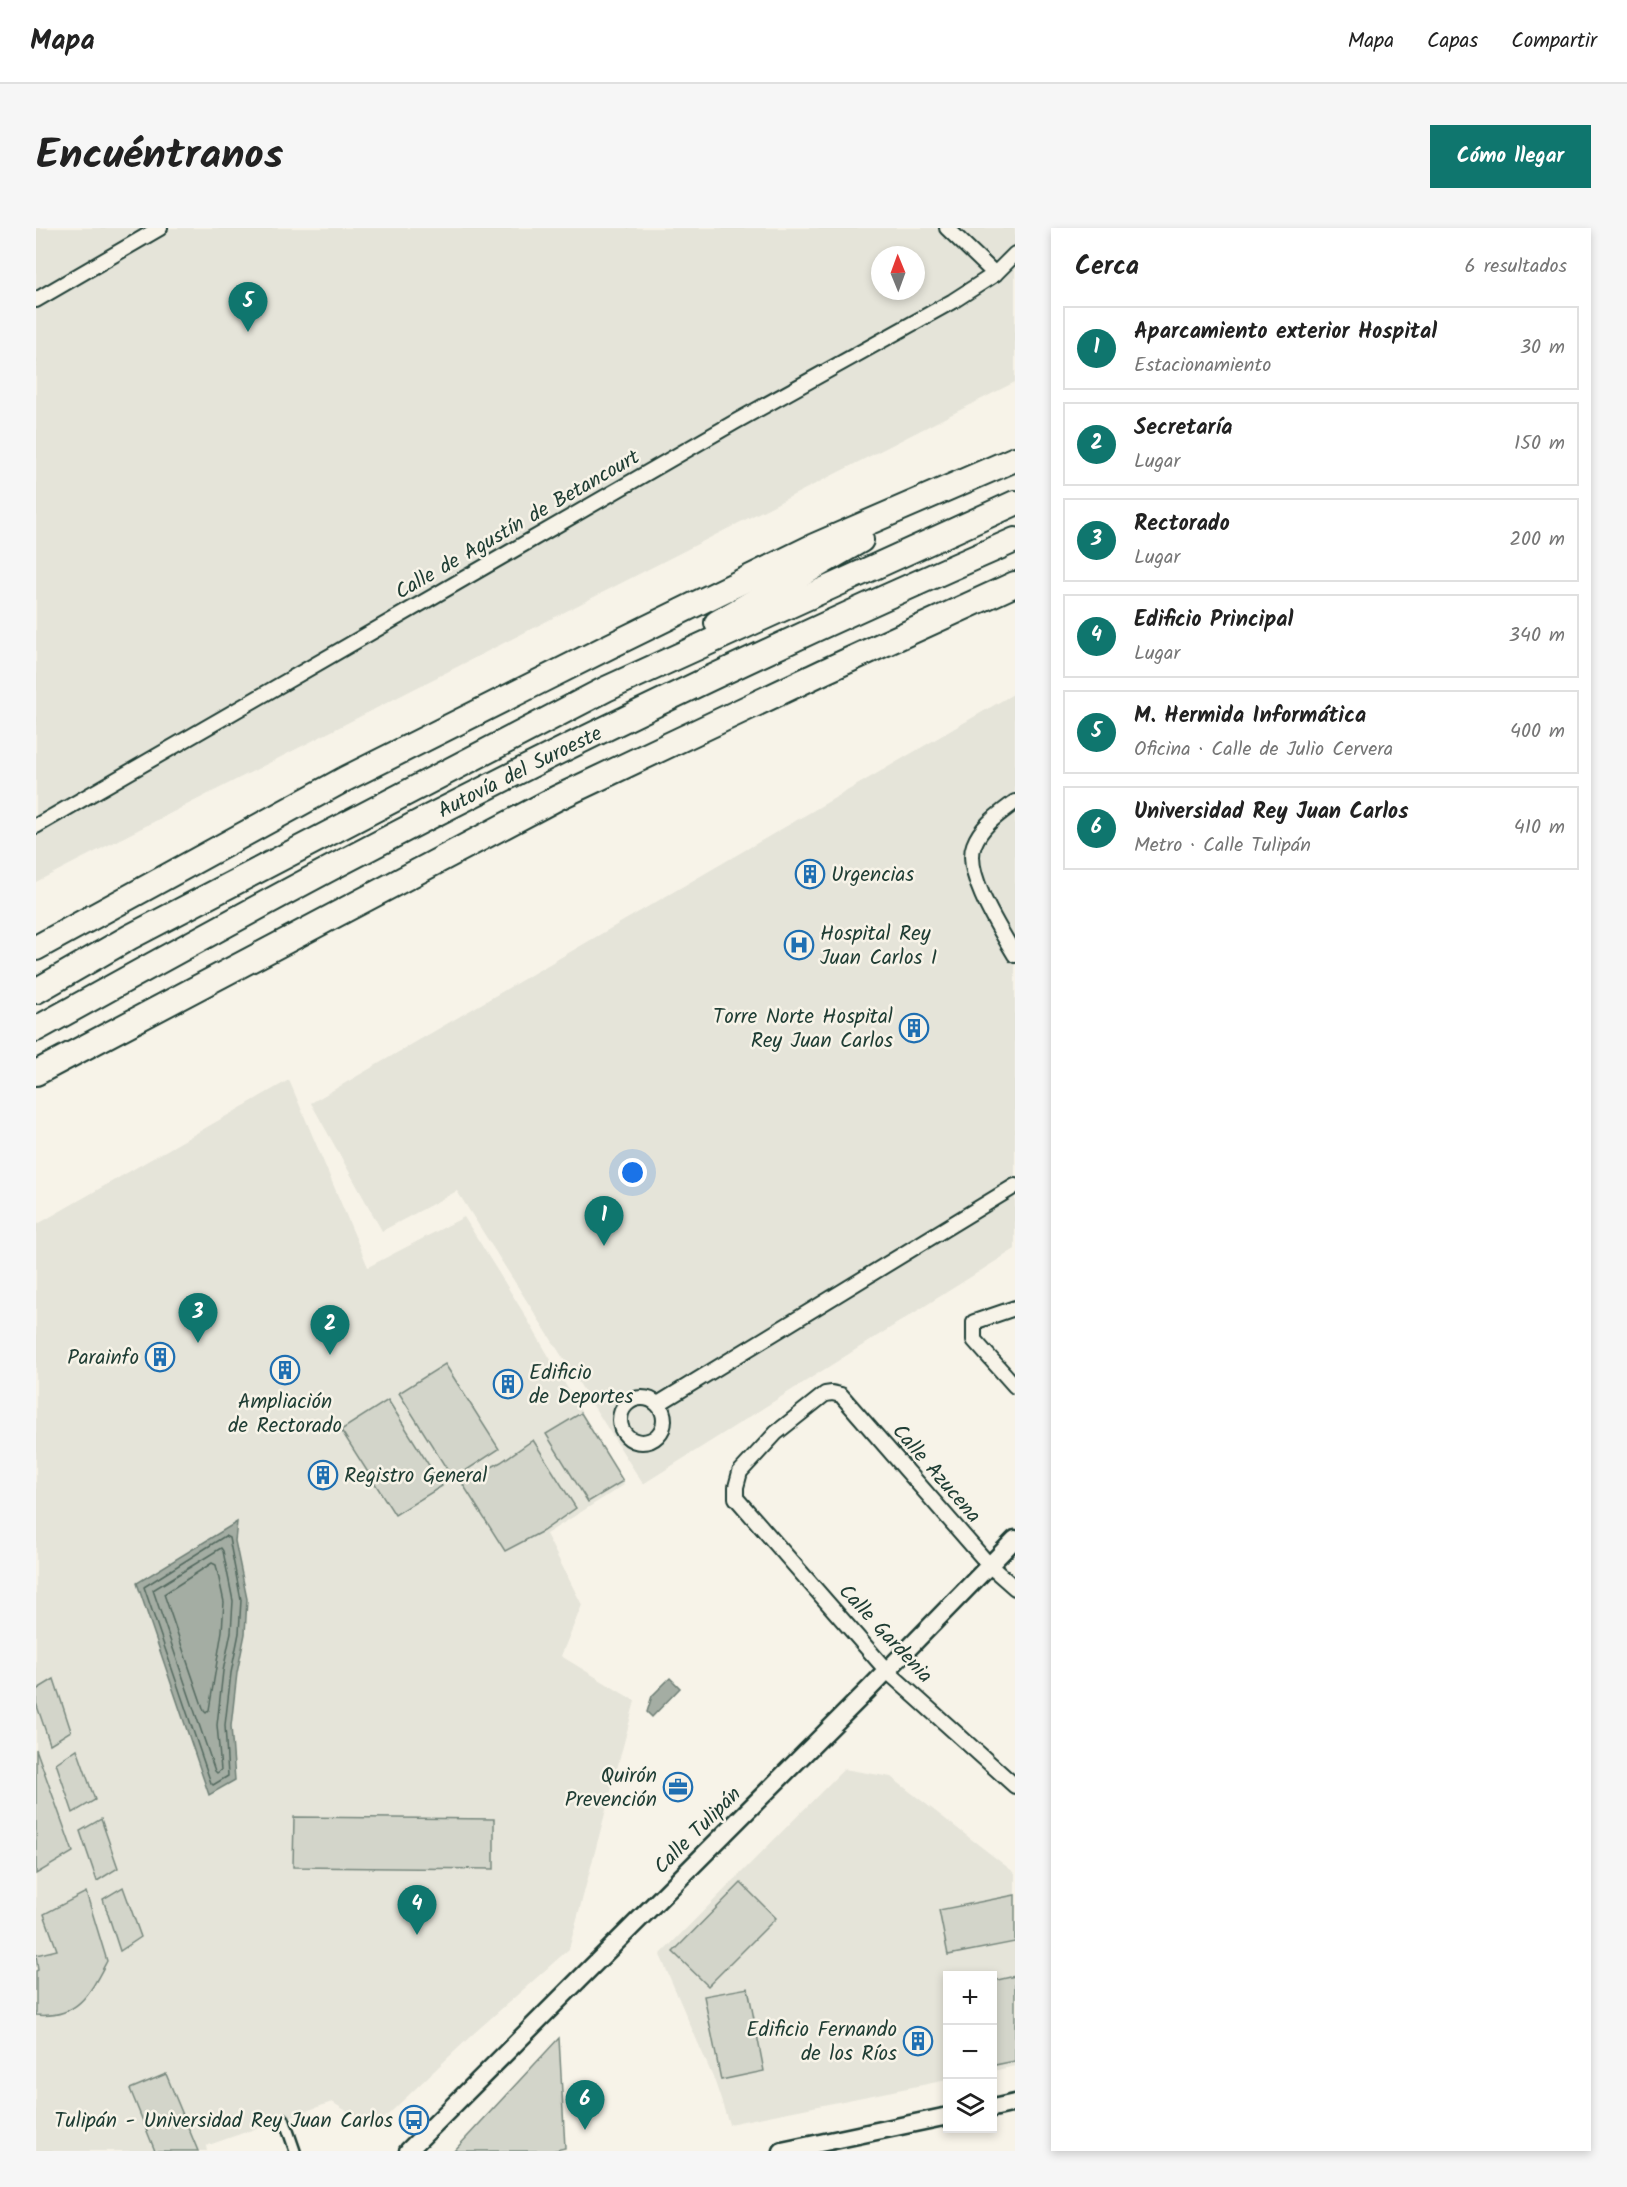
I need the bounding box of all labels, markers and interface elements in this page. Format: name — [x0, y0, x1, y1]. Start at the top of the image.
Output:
text: Mapa — [30, 19, 95, 64]
text: Mapa — [1348, 25, 1394, 58]
text: Capas — [1427, 25, 1478, 58]
text: Compartir — [1511, 25, 1597, 58]
text: Encuéntranos — [36, 123, 283, 190]
button: Cómo llegar — [1430, 125, 1591, 188]
north arrow — [871, 246, 925, 300]
text: Cerca — [1075, 246, 1139, 288]
text: 6 resultados — [1465, 251, 1567, 283]
pin: 5 — [228, 282, 268, 332]
text: Aparcamiento exterior Hospital — [1134, 315, 1437, 350]
text: 1 — [1093, 332, 1100, 364]
text: 30 m — [1520, 332, 1565, 364]
text: Estacionamiento — [1134, 350, 1271, 382]
text: Secretaría — [1134, 411, 1232, 446]
text: 2 — [1091, 428, 1102, 460]
text: 150 m — [1514, 428, 1565, 460]
street label: Calle de Agustín de Betancourt — [389, 441, 647, 609]
text: Lugar — [1134, 446, 1180, 478]
text: Rectorado — [1134, 507, 1230, 542]
text: 3 — [1091, 524, 1102, 556]
text: 200 m — [1509, 524, 1565, 556]
text: Lugar — [1134, 542, 1180, 574]
text: Edificio Principal — [1134, 603, 1293, 638]
text: 4 — [1091, 620, 1102, 652]
text: 340 m — [1509, 620, 1565, 652]
text: Lugar — [1134, 638, 1180, 670]
text: M. Hermida Informática — [1134, 699, 1366, 734]
text: 5 — [1091, 716, 1102, 748]
text: 400 m — [1510, 716, 1565, 748]
street label: Autovía del Suroeste — [432, 717, 609, 828]
text: Oficina · Calle de Julio Cervera — [1134, 734, 1393, 766]
text: Universidad Rey Juan Carlos — [1134, 795, 1408, 830]
text: 6 — [1091, 812, 1102, 844]
text: 410 m — [1514, 812, 1565, 844]
text: Metro · Calle Tulipán — [1134, 830, 1311, 862]
building icon: Urgencias — [794, 858, 826, 890]
place label: Urgencias — [831, 859, 914, 892]
place label: Hospital Rey Juan Carlos I — [820, 918, 937, 975]
hospital icon: Hospital Rey Juan Carlos I — [783, 929, 815, 961]
place label: Torre Norte Hospital Rey Juan Carlos — [713, 1001, 893, 1058]
building icon: Torre Norte Hospital Rey Juan Carlos — [898, 1012, 930, 1044]
your location — [618, 1158, 647, 1187]
pin: 1 — [584, 1196, 624, 1246]
pin: 3 — [178, 1294, 218, 1343]
pin: 2 — [310, 1306, 350, 1355]
building icon: Parainfo — [144, 1341, 176, 1373]
place label: Parainfo — [67, 1342, 139, 1375]
building icon: Ampliación de Rectorado — [269, 1354, 301, 1386]
place label: Edificio de Deportes — [529, 1357, 633, 1414]
building icon: Edificio de Deportes — [492, 1368, 524, 1400]
place label: Ampliación de Rectorado — [228, 1386, 342, 1443]
street label: Calle Azucena — [883, 1417, 989, 1531]
building icon: Registro General — [307, 1459, 339, 1491]
place label: Registro General — [344, 1460, 488, 1493]
street label: Calle Gardenia — [830, 1577, 940, 1691]
place label: Quirón Prevención — [565, 1760, 657, 1817]
office icon: Quirón Prevención — [662, 1771, 694, 1803]
street label: Calle Tulipán — [646, 1779, 750, 1883]
pin: 4 — [398, 1886, 436, 1935]
map controls — [943, 1971, 997, 2133]
button: + — [943, 1971, 997, 2025]
place label: Edificio Fernando de los Ríos — [746, 2014, 897, 2071]
building icon: Edificio Fernando de los Ríos — [902, 2025, 934, 2057]
button: − — [943, 2025, 997, 2079]
button: layers — [943, 2079, 997, 2133]
pin: 6 — [566, 2080, 604, 2130]
bus stop icon: Tulipán - Universidad Rey Juan Carlos — [398, 2104, 430, 2136]
place label: Tulipán - Universidad Rey Juan Carlos — [54, 2105, 393, 2138]

